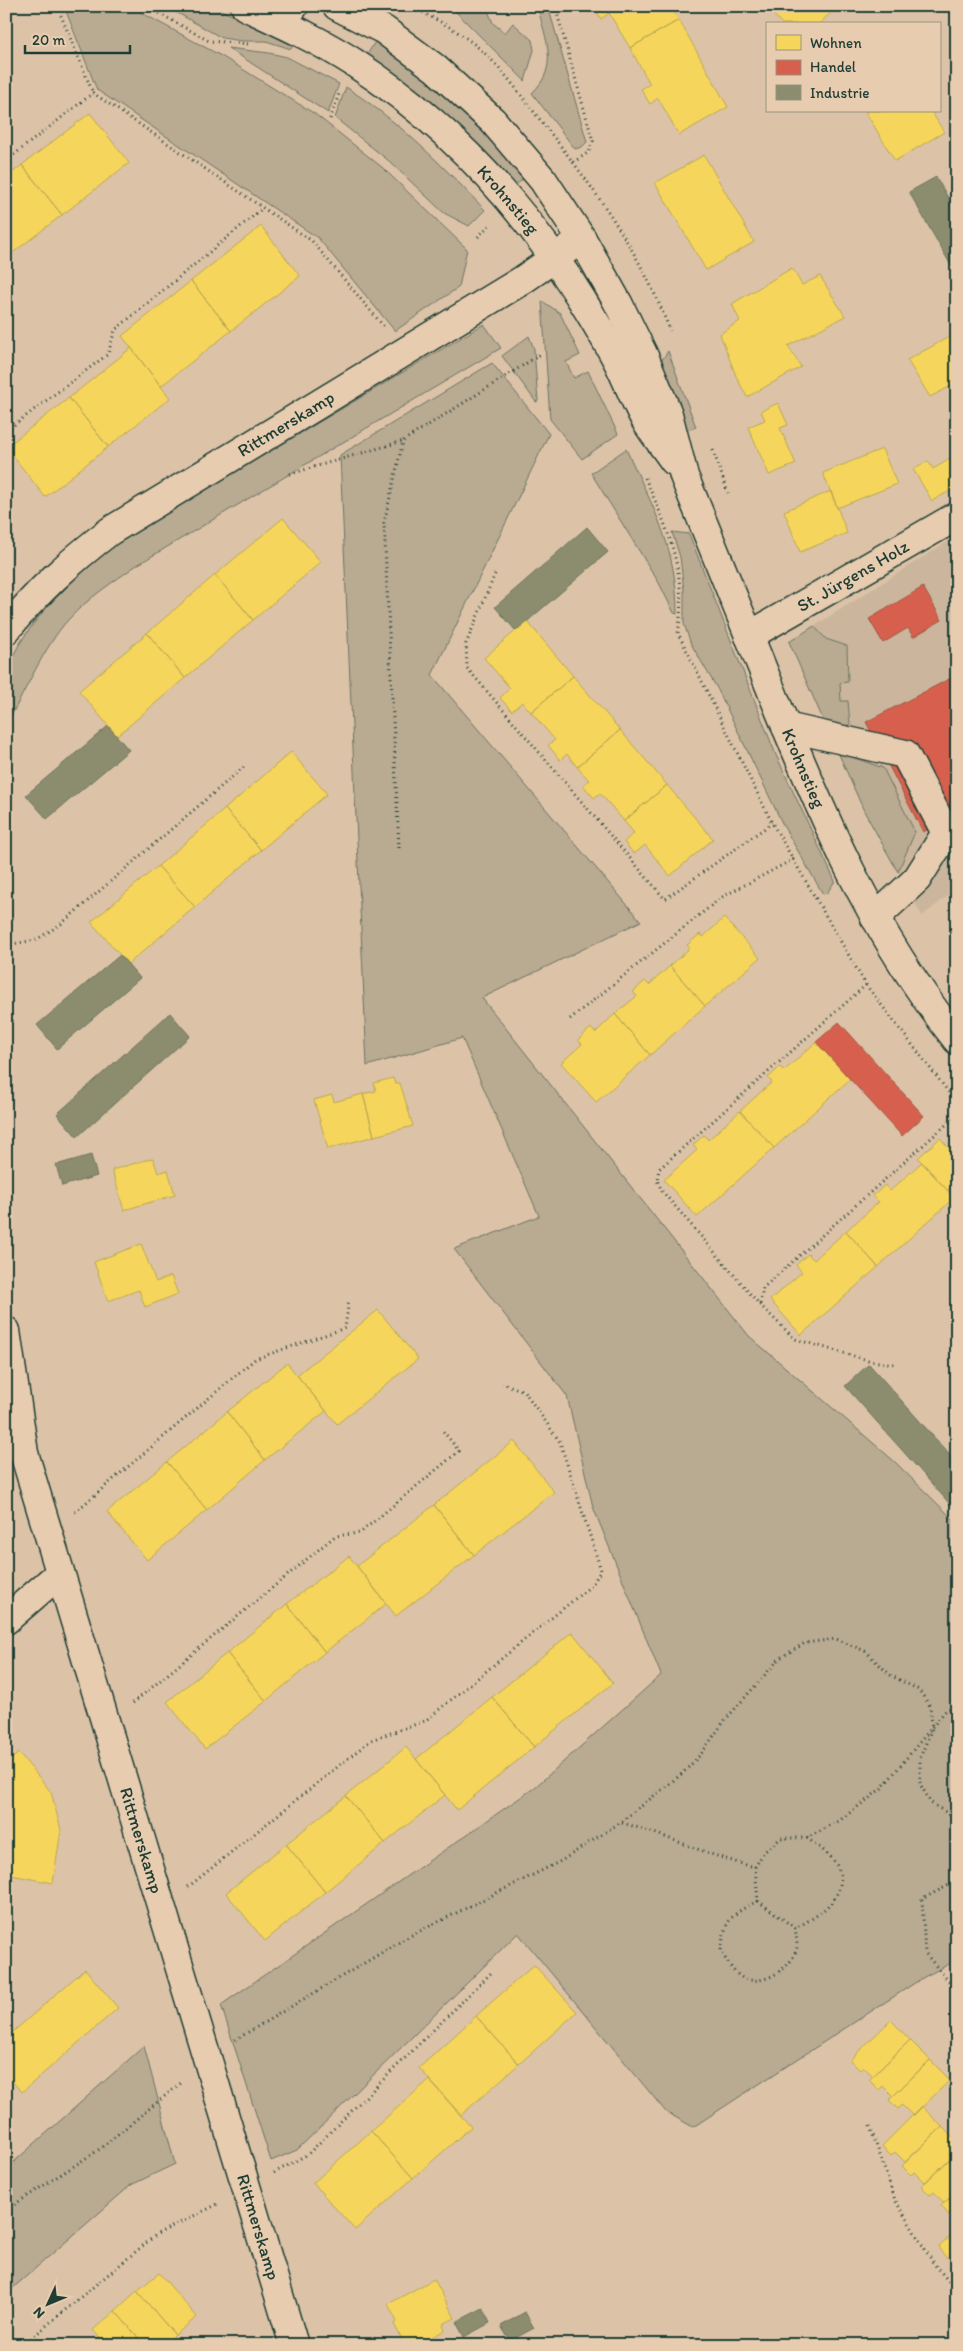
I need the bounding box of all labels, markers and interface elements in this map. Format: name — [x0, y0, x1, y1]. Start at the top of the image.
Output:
scale bar — [25, 22, 130, 54]
legend — [766, 22, 940, 112]
text: 20 m — [32, 31, 66, 49]
text: Wohnen — [810, 34, 862, 52]
text: Handel — [810, 58, 857, 76]
text: Industrie — [810, 84, 870, 102]
street label: Krohnstieg — [472, 160, 544, 239]
street label: Rittmerskamp — [234, 386, 339, 462]
street label: St. Jürgens Holz — [793, 535, 913, 617]
street label: Krohnstieg — [777, 725, 831, 812]
street label: Rittmerskamp — [115, 1785, 168, 1896]
street label: Rittmerskamp — [232, 2171, 285, 2283]
north arrow — [22, 2278, 72, 2328]
text: N — [30, 2303, 48, 2322]

